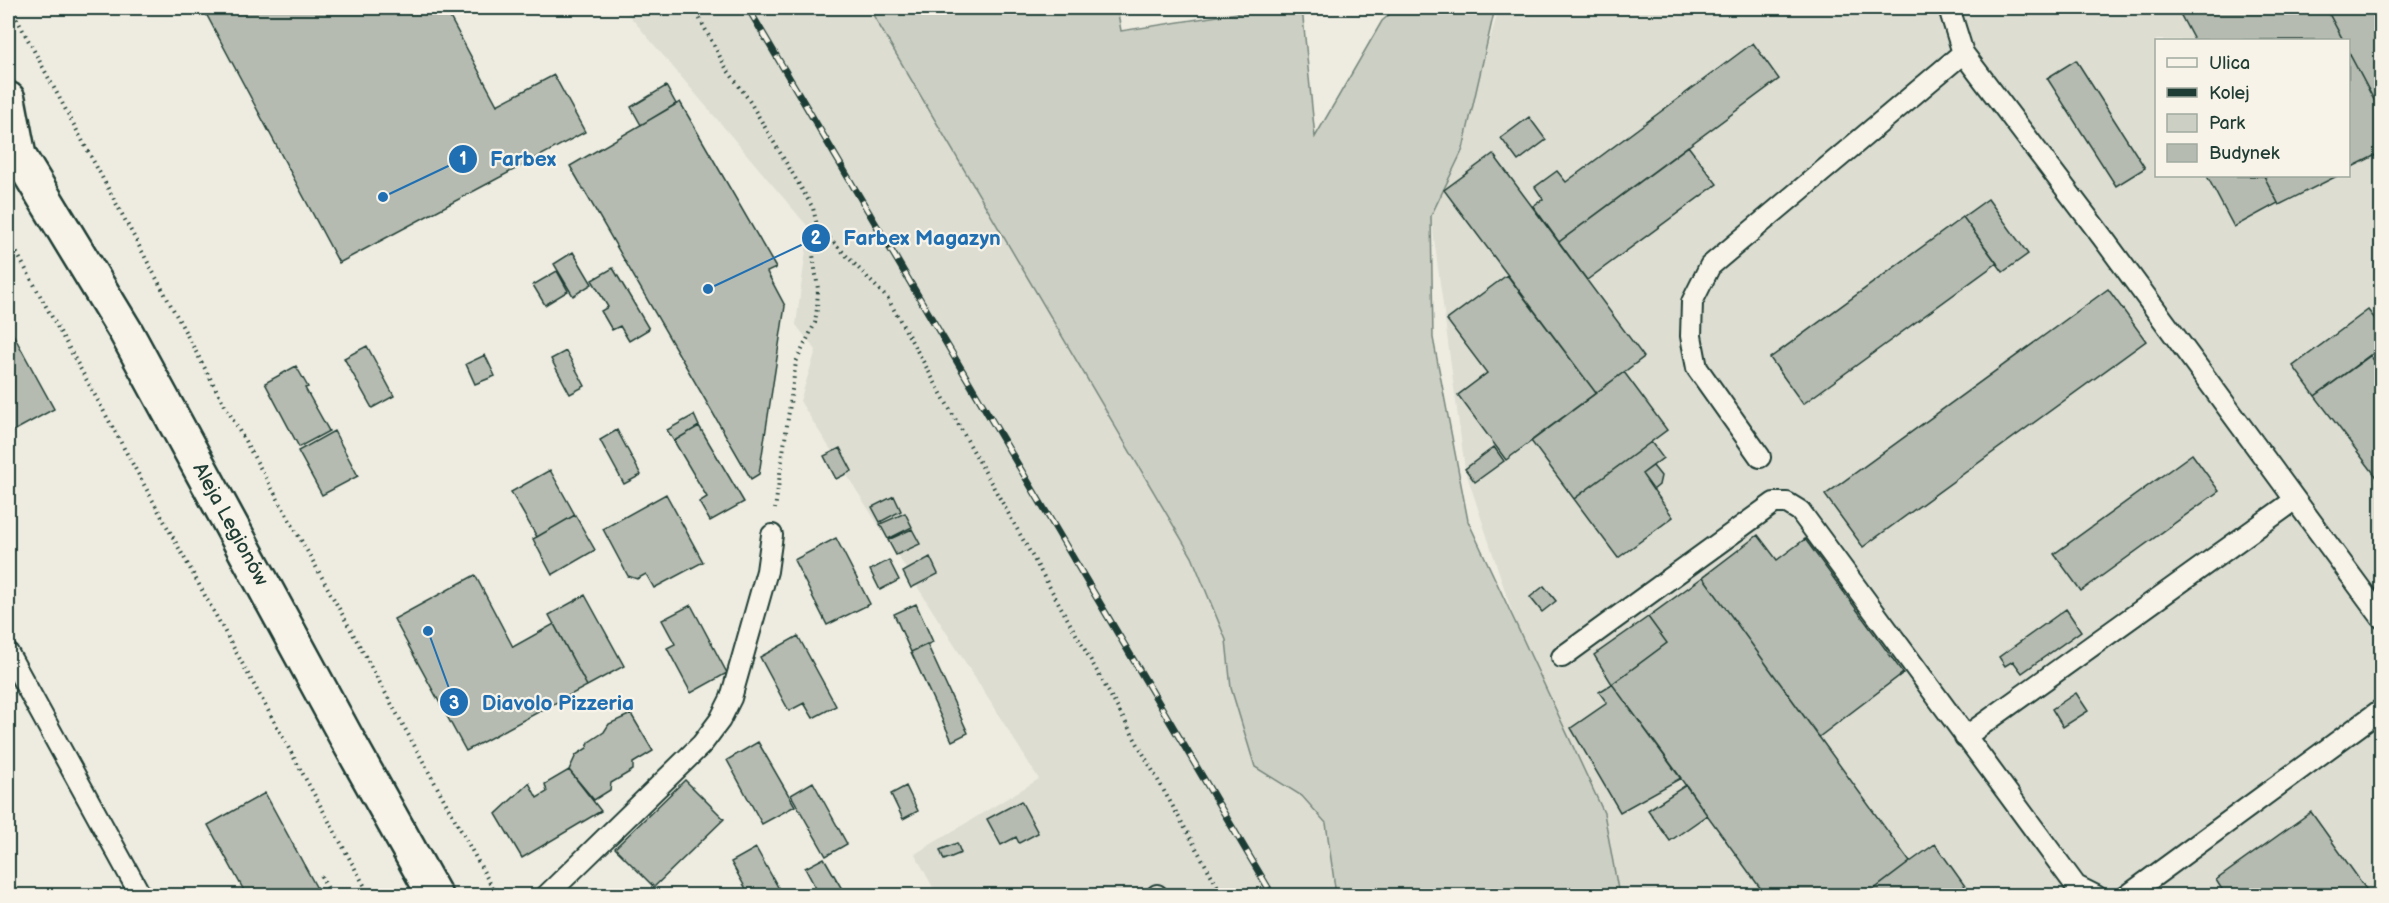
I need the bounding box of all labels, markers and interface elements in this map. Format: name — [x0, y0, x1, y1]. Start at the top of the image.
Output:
legend — [2155, 39, 2350, 177]
text: Ulica — [2209, 53, 2250, 74]
text: Kolej — [2209, 83, 2249, 104]
text: Park — [2209, 113, 2245, 134]
callout: Farbex — [448, 140, 568, 179]
text: Budynek — [2209, 143, 2280, 164]
text: Farbex — [490, 147, 557, 172]
text: 1 — [459, 149, 467, 170]
callout: Farbex Magazyn — [801, 218, 1013, 257]
text: Farbex Magazyn — [843, 226, 1001, 251]
text: 2 — [811, 228, 822, 249]
street label: Aleja Legionów — [187, 459, 274, 590]
callout: Diavolo Pizzeria — [439, 683, 646, 722]
text: Diavolo Pizzeria — [482, 691, 634, 716]
text: 3 — [449, 693, 459, 714]

